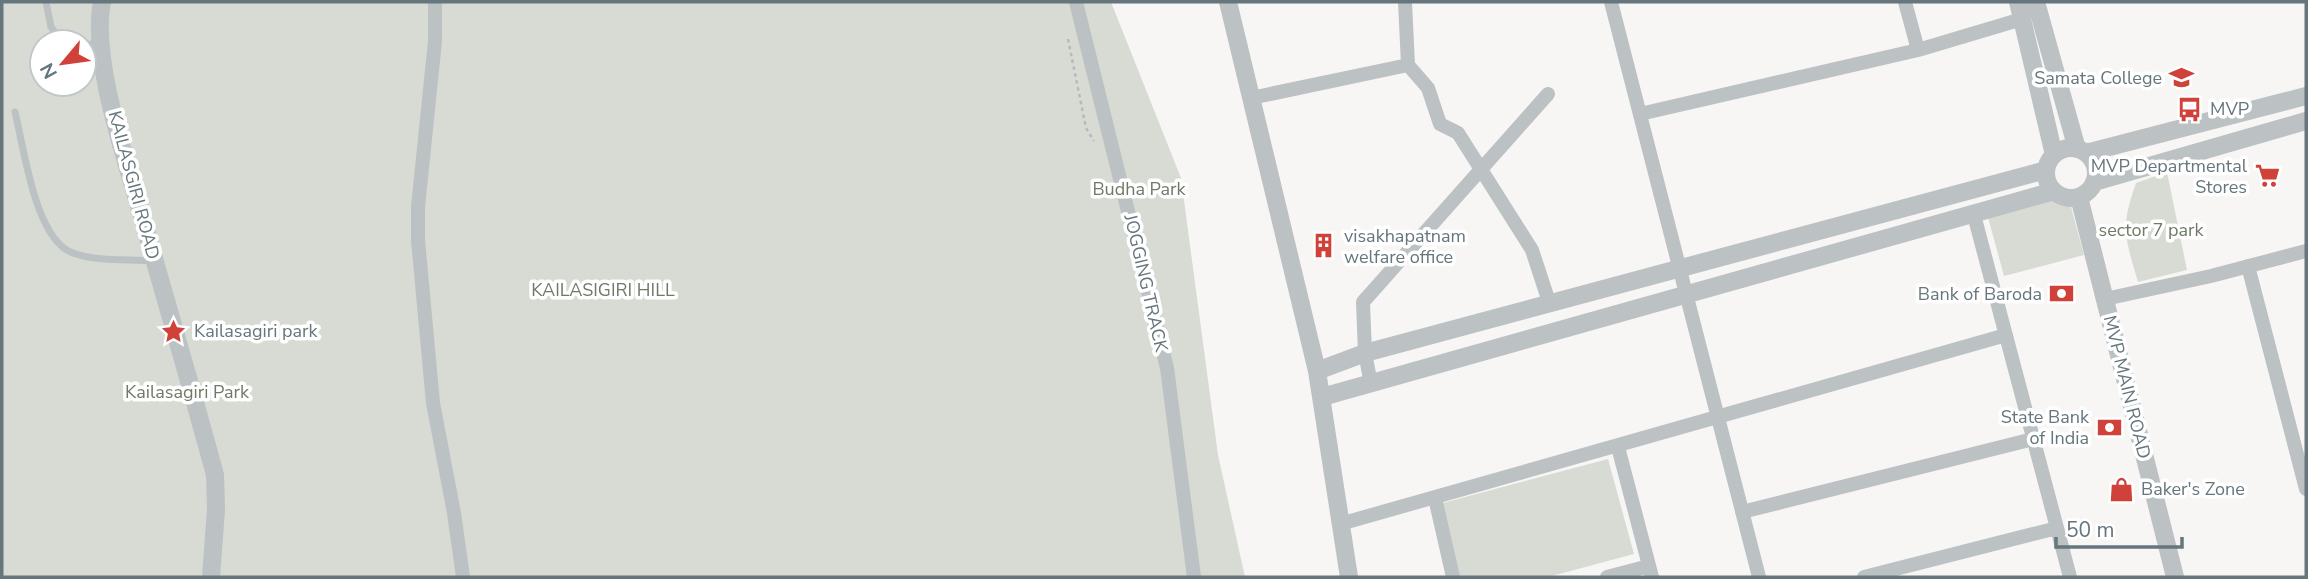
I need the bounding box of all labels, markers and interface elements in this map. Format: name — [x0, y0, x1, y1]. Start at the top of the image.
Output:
north arrow — [28, 28, 98, 98]
text: N — [34, 58, 64, 83]
school or university icon: Samata College — [2168, 64, 2196, 92]
place label: Samata College — [2034, 66, 2162, 90]
bus stop icon: MVP — [2176, 95, 2204, 123]
place label: MVP — [2210, 97, 2249, 121]
street label: KAILASGIRI ROAD — [103, 108, 165, 262]
place label: MVP Departmental Stores — [2091, 154, 2248, 199]
supermarket icon: MVP Departmental Stores — [2253, 162, 2281, 190]
park label: Budha Park — [1092, 177, 1187, 201]
street label: JOGGING TRACK — [1118, 211, 1174, 355]
park label: sector 7 park — [2099, 218, 2204, 242]
place label: visakhapatnam welfare office — [1344, 224, 1466, 269]
building icon: visakhapatnam welfare office — [1310, 232, 1338, 260]
park label: KAILASIGIRI HILL — [531, 278, 675, 302]
bank icon: Bank of Baroda — [2048, 280, 2076, 308]
place label: Bank of Baroda — [1918, 282, 2042, 306]
street label: MVP MAIN ROAD — [2098, 313, 2156, 461]
place icon: Kailasagiri park — [160, 317, 188, 345]
place label: Kailasagiri park — [194, 319, 318, 343]
park label: Kailasagiri Park — [125, 380, 250, 404]
place label: State Bank of India — [2001, 405, 2090, 450]
bank icon: State Bank of India — [2095, 413, 2123, 441]
shop icon: Baker's Zone — [2107, 475, 2135, 503]
place label: Baker's Zone — [2141, 477, 2245, 501]
scale bar — [2056, 505, 2182, 550]
text: 50 m — [2066, 516, 2115, 544]

